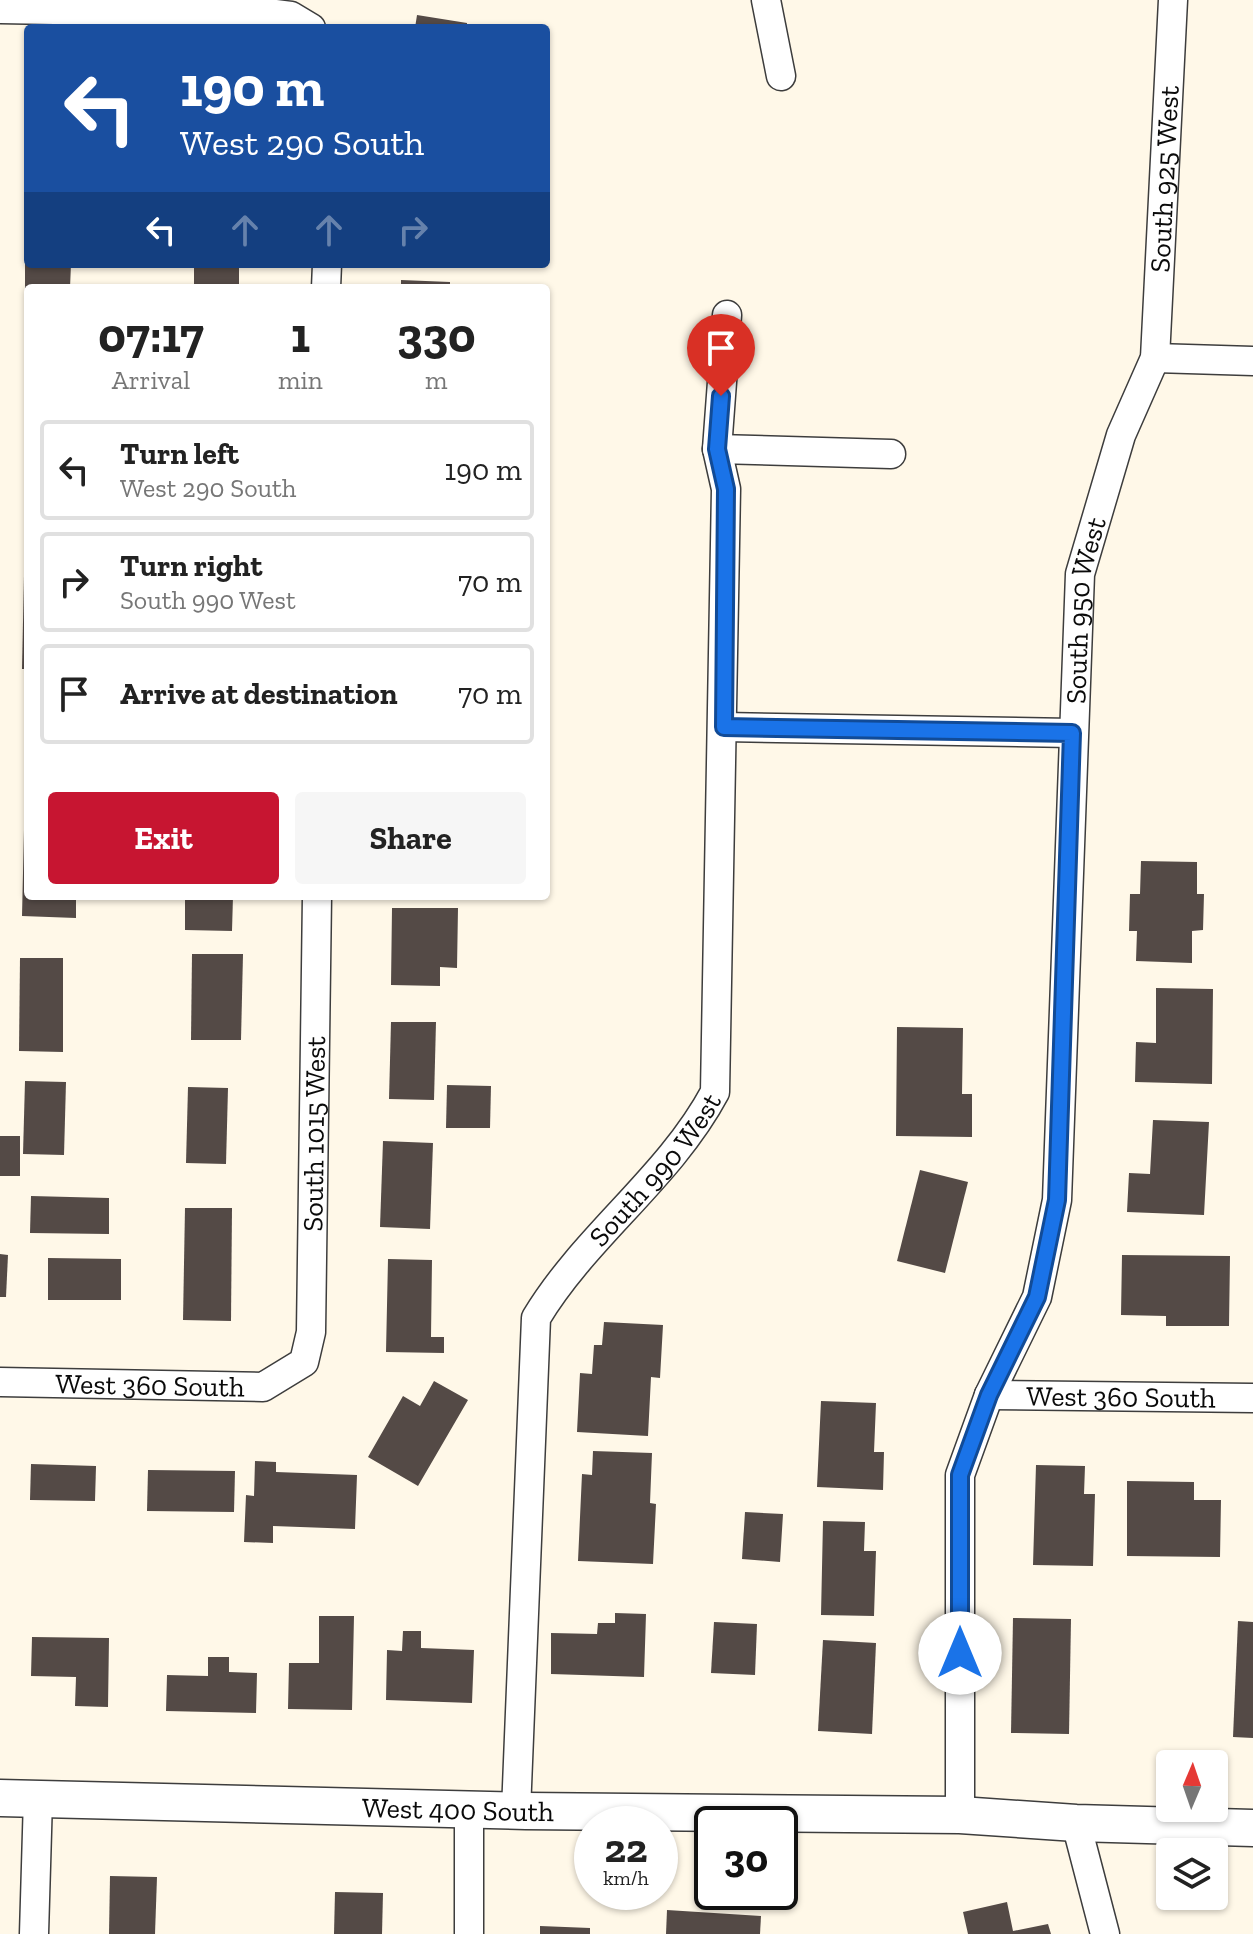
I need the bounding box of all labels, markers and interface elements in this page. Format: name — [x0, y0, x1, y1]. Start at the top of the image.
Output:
text: 190 m — [180, 53, 324, 120]
icon: left — [48, 56, 152, 160]
street label: South 925 West — [1143, 84, 1185, 273]
text: West 290 South — [180, 121, 424, 164]
icon: left — [139, 208, 183, 252]
icon: ahead — [223, 208, 267, 252]
icon: ahead — [307, 208, 351, 252]
icon: right — [391, 208, 435, 252]
text: 07:17 — [98, 307, 204, 364]
text: 1 — [291, 307, 310, 364]
text: 330 — [397, 307, 476, 364]
pin — [687, 314, 755, 396]
icon: arrive — [699, 326, 743, 370]
text: Arrival — [112, 364, 190, 396]
text: min — [278, 364, 323, 396]
text: m — [425, 364, 448, 396]
text: Turn left — [120, 436, 239, 472]
icon: left — [52, 448, 96, 492]
text: 190 m — [445, 452, 522, 488]
text: West 290 South — [120, 472, 296, 504]
street label: South 950 West — [1059, 512, 1113, 705]
text: Turn right — [120, 548, 262, 584]
icon: right — [52, 560, 96, 604]
text: 70 m — [458, 564, 522, 600]
text: South 990 West — [120, 584, 296, 616]
icon: arrive — [52, 672, 96, 716]
text: Arrive at destination — [120, 676, 397, 712]
text: 70 m — [458, 676, 522, 712]
button: Exit — [48, 792, 279, 884]
button: Share — [295, 792, 526, 884]
street label: South 1015 West — [296, 1035, 332, 1232]
street label: South 990 West — [582, 1087, 728, 1253]
street label: West 360 South — [55, 1367, 245, 1403]
street label: West 360 South — [1026, 1379, 1216, 1414]
position arrow — [918, 1611, 1002, 1695]
north arrow — [1156, 1750, 1228, 1822]
map controls — [1156, 1750, 1228, 1910]
street label: West 400 South — [362, 1790, 554, 1828]
speed limit sign: 30 — [694, 1806, 798, 1910]
text: 22 — [605, 1824, 647, 1872]
button: layers — [1156, 1838, 1228, 1910]
text: km/h — [603, 1866, 649, 1890]

